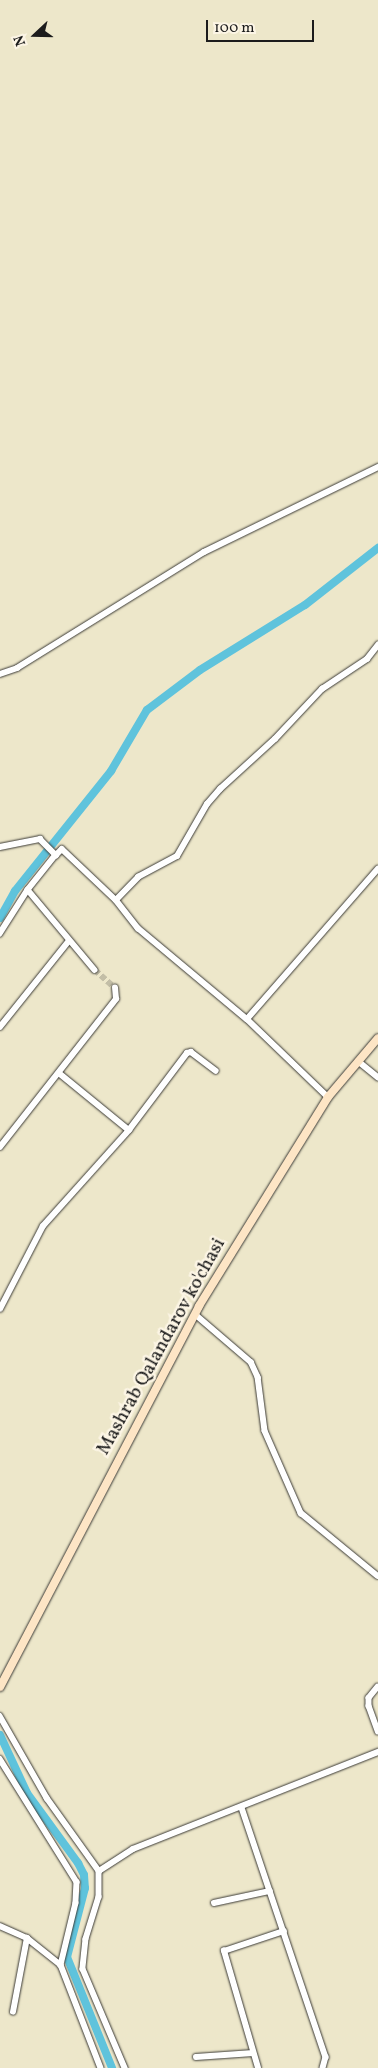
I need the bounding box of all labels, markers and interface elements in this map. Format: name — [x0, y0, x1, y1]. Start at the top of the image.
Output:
north arrow — [10, 10, 60, 60]
scale bar — [208, 10, 316, 42]
text: 100 m — [214, 18, 254, 39]
text: N — [10, 32, 31, 49]
street label: Mashrab Qalandarov ko'chasi — [93, 1234, 231, 1460]

